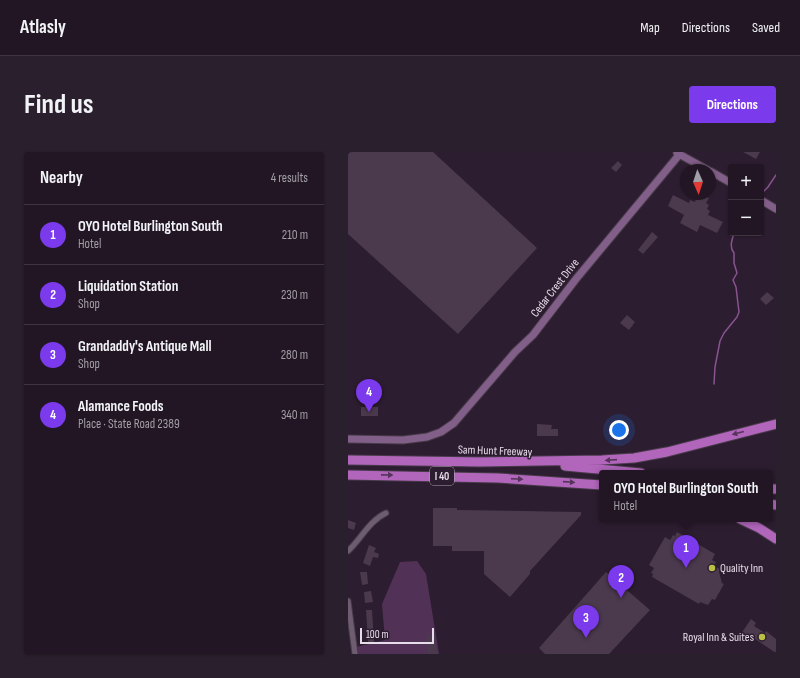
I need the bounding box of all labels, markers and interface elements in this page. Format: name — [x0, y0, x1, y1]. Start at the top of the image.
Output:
text: Atlasly — [20, 16, 66, 39]
text: Map — [640, 19, 660, 36]
text: Directions — [682, 19, 730, 36]
text: Saved — [752, 19, 780, 36]
button: Directions — [689, 86, 776, 123]
text: Find us — [24, 88, 93, 121]
north arrow — [680, 164, 716, 200]
map controls — [728, 164, 764, 236]
button: + — [728, 164, 764, 200]
text: Nearby — [40, 168, 83, 188]
text: 4 results — [271, 170, 308, 186]
button: − — [728, 200, 764, 236]
text: OYO Hotel Burlington South — [78, 217, 223, 236]
text: 1 — [50, 227, 56, 243]
text: 210 m — [282, 227, 308, 243]
text: Hotel — [78, 236, 102, 252]
street label: Cedar Crest Drive — [527, 256, 583, 320]
text: Liquidation Station — [78, 277, 178, 296]
text: 2 — [50, 287, 56, 303]
text: 230 m — [281, 287, 308, 303]
text: Shop — [78, 296, 100, 312]
text: Grandaddy's Antique Mall — [78, 337, 212, 356]
text: 3 — [50, 347, 56, 363]
text: 280 m — [281, 347, 308, 363]
text: Shop — [78, 356, 100, 372]
pin: 4 — [356, 379, 382, 412]
text: Alamance Foods — [78, 397, 164, 416]
text: 4 — [50, 407, 56, 423]
text: 340 m — [281, 407, 308, 423]
text: Place · State Road 2389 — [78, 416, 180, 432]
your location — [609, 420, 629, 440]
one-way arrow — [732, 430, 744, 436]
street label: Sam Hunt Freeway — [458, 442, 533, 460]
one-way arrow — [605, 456, 617, 463]
road number: I 40 — [430, 467, 454, 485]
popup — [599, 470, 773, 522]
one-way arrow — [381, 472, 394, 478]
one-way arrow — [511, 475, 523, 482]
one-way arrow — [563, 479, 575, 485]
text: OYO Hotel Burlington South — [614, 479, 758, 498]
text: Hotel — [614, 498, 637, 514]
pin: 1 — [673, 535, 699, 568]
place label: Quality Inn — [720, 561, 763, 576]
marker: Quality Inn — [707, 563, 717, 573]
pin: 2 — [608, 565, 634, 598]
pin: 3 — [573, 605, 599, 638]
scale bar — [360, 626, 434, 645]
text: 100 m — [366, 628, 388, 641]
place label: Royal Inn & Suites — [683, 630, 754, 645]
marker: Royal Inn & Suites — [757, 632, 767, 642]

